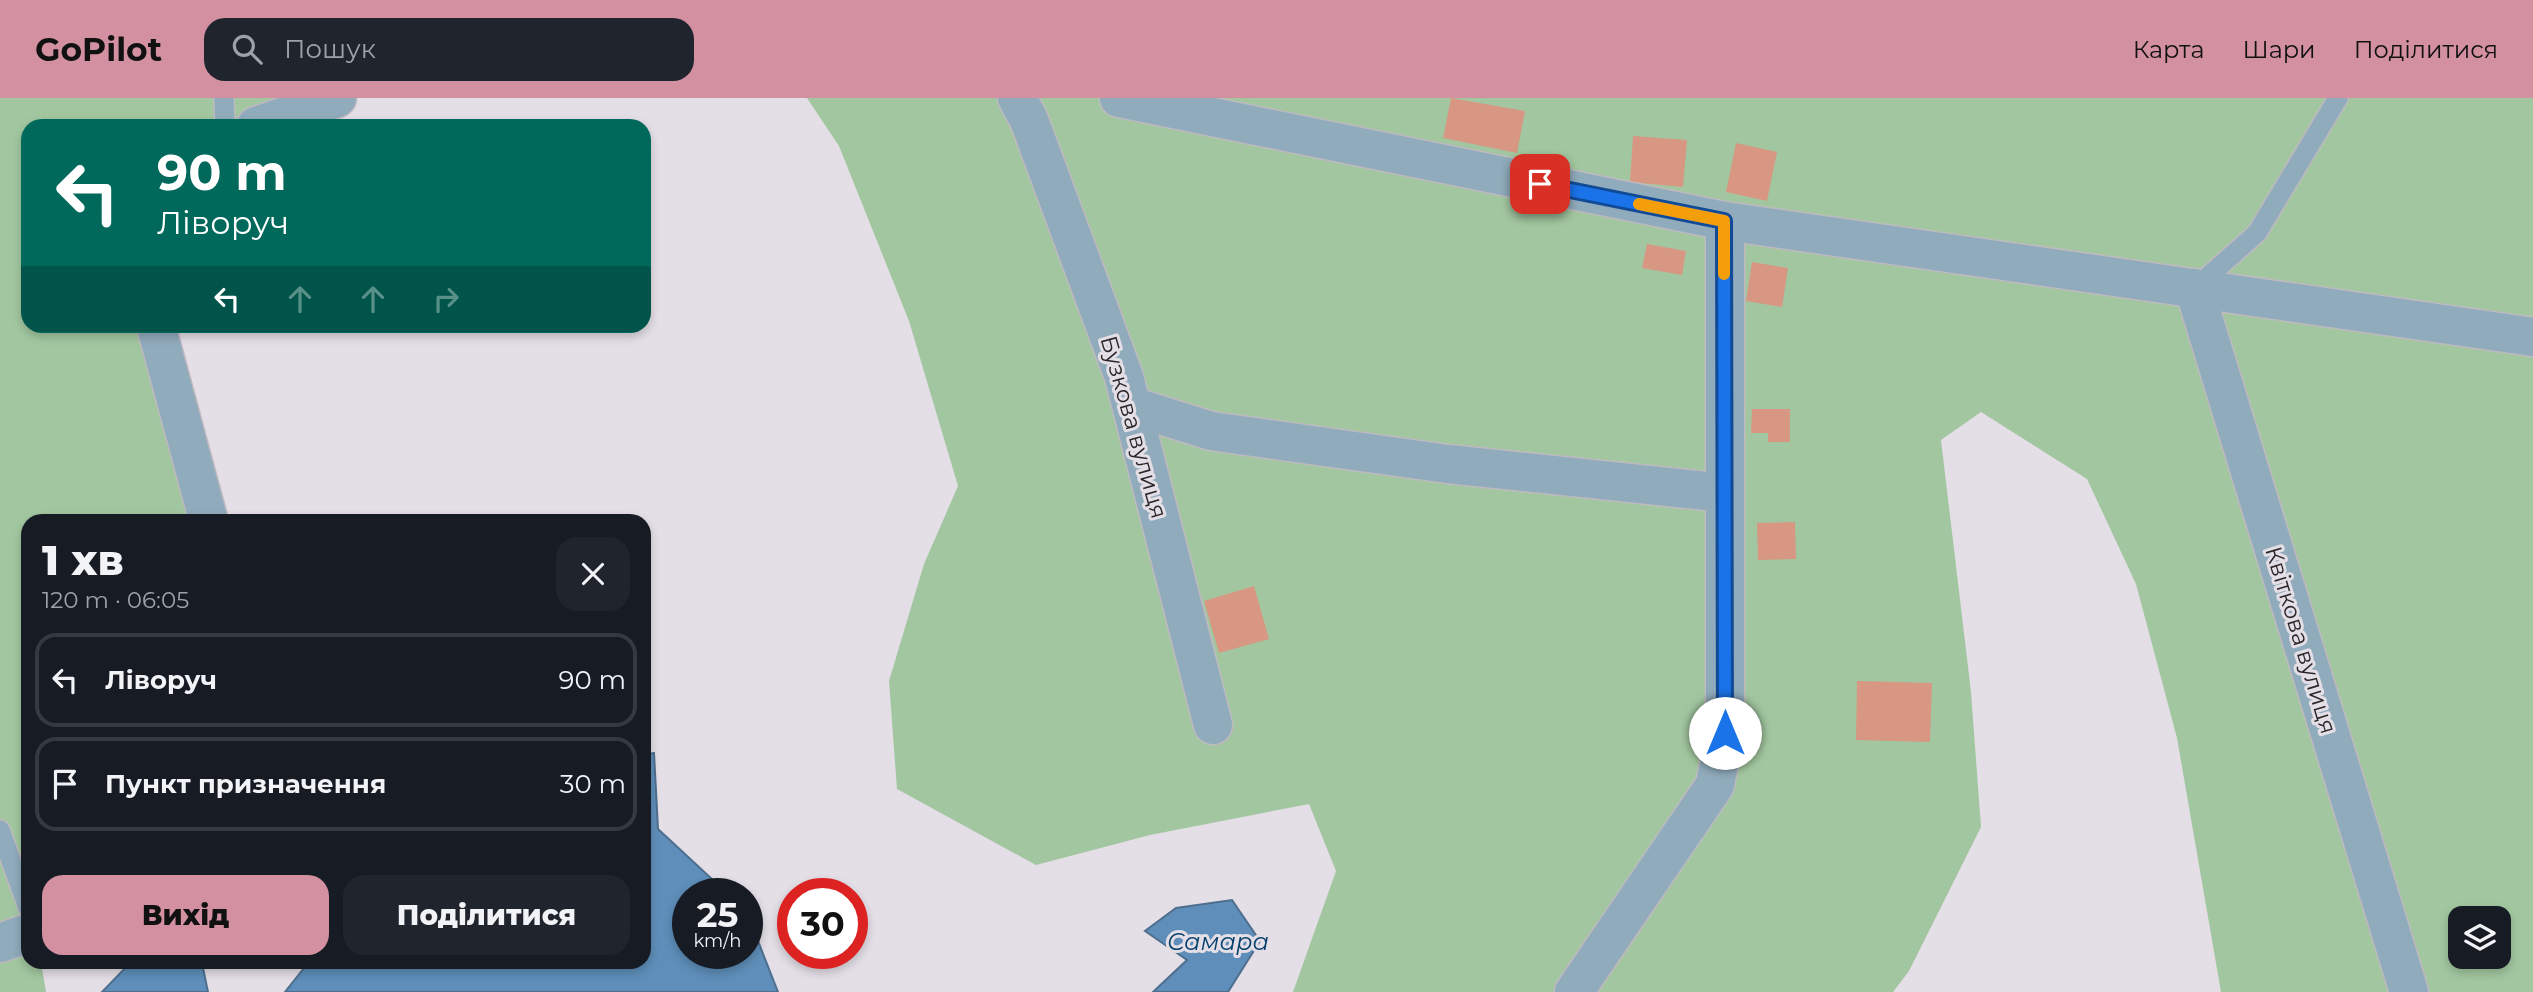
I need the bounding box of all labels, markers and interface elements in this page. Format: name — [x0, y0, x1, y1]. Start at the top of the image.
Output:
search box — [204, 18, 694, 81]
text: GoPilot — [35, 29, 162, 69]
icon: search — [228, 30, 266, 68]
text: Пошук — [284, 33, 376, 65]
text: Карта — [2133, 35, 2204, 64]
text: Шари — [2242, 35, 2316, 64]
text: Поділитися — [2354, 35, 2498, 64]
text: 90 m — [157, 143, 287, 202]
icon: left — [42, 147, 133, 238]
pin — [1510, 154, 1570, 214]
icon: arrive — [1521, 165, 1559, 203]
text: Ліворуч — [157, 203, 289, 242]
icon: left — [208, 280, 246, 318]
icon: ahead — [281, 280, 319, 318]
icon: ahead — [354, 280, 392, 318]
icon: right — [427, 280, 465, 318]
street label: Бузкова вулиця — [1095, 332, 1173, 522]
text: 1 хв — [42, 534, 124, 586]
button: close — [556, 537, 630, 611]
street label: Квіткова вулиця — [2259, 543, 2343, 737]
text: 120 m · 06:05 — [42, 586, 189, 614]
icon: left — [46, 661, 84, 699]
text: Ліворуч — [105, 664, 217, 696]
text: 90 m — [559, 664, 626, 696]
position arrow — [1688, 696, 1762, 770]
icon: arrive — [46, 765, 84, 803]
text: Пункт призначення — [105, 768, 386, 800]
text: 30 m — [560, 768, 626, 800]
button: Вихід — [42, 875, 329, 955]
button: Поділитися — [343, 875, 630, 955]
speed limit sign: 30 — [777, 878, 868, 969]
text: 25 — [697, 893, 738, 936]
map controls — [2448, 906, 2511, 969]
button: layers — [2448, 906, 2511, 969]
water label: Самара — [1167, 927, 1269, 956]
text: km/h — [693, 930, 742, 952]

